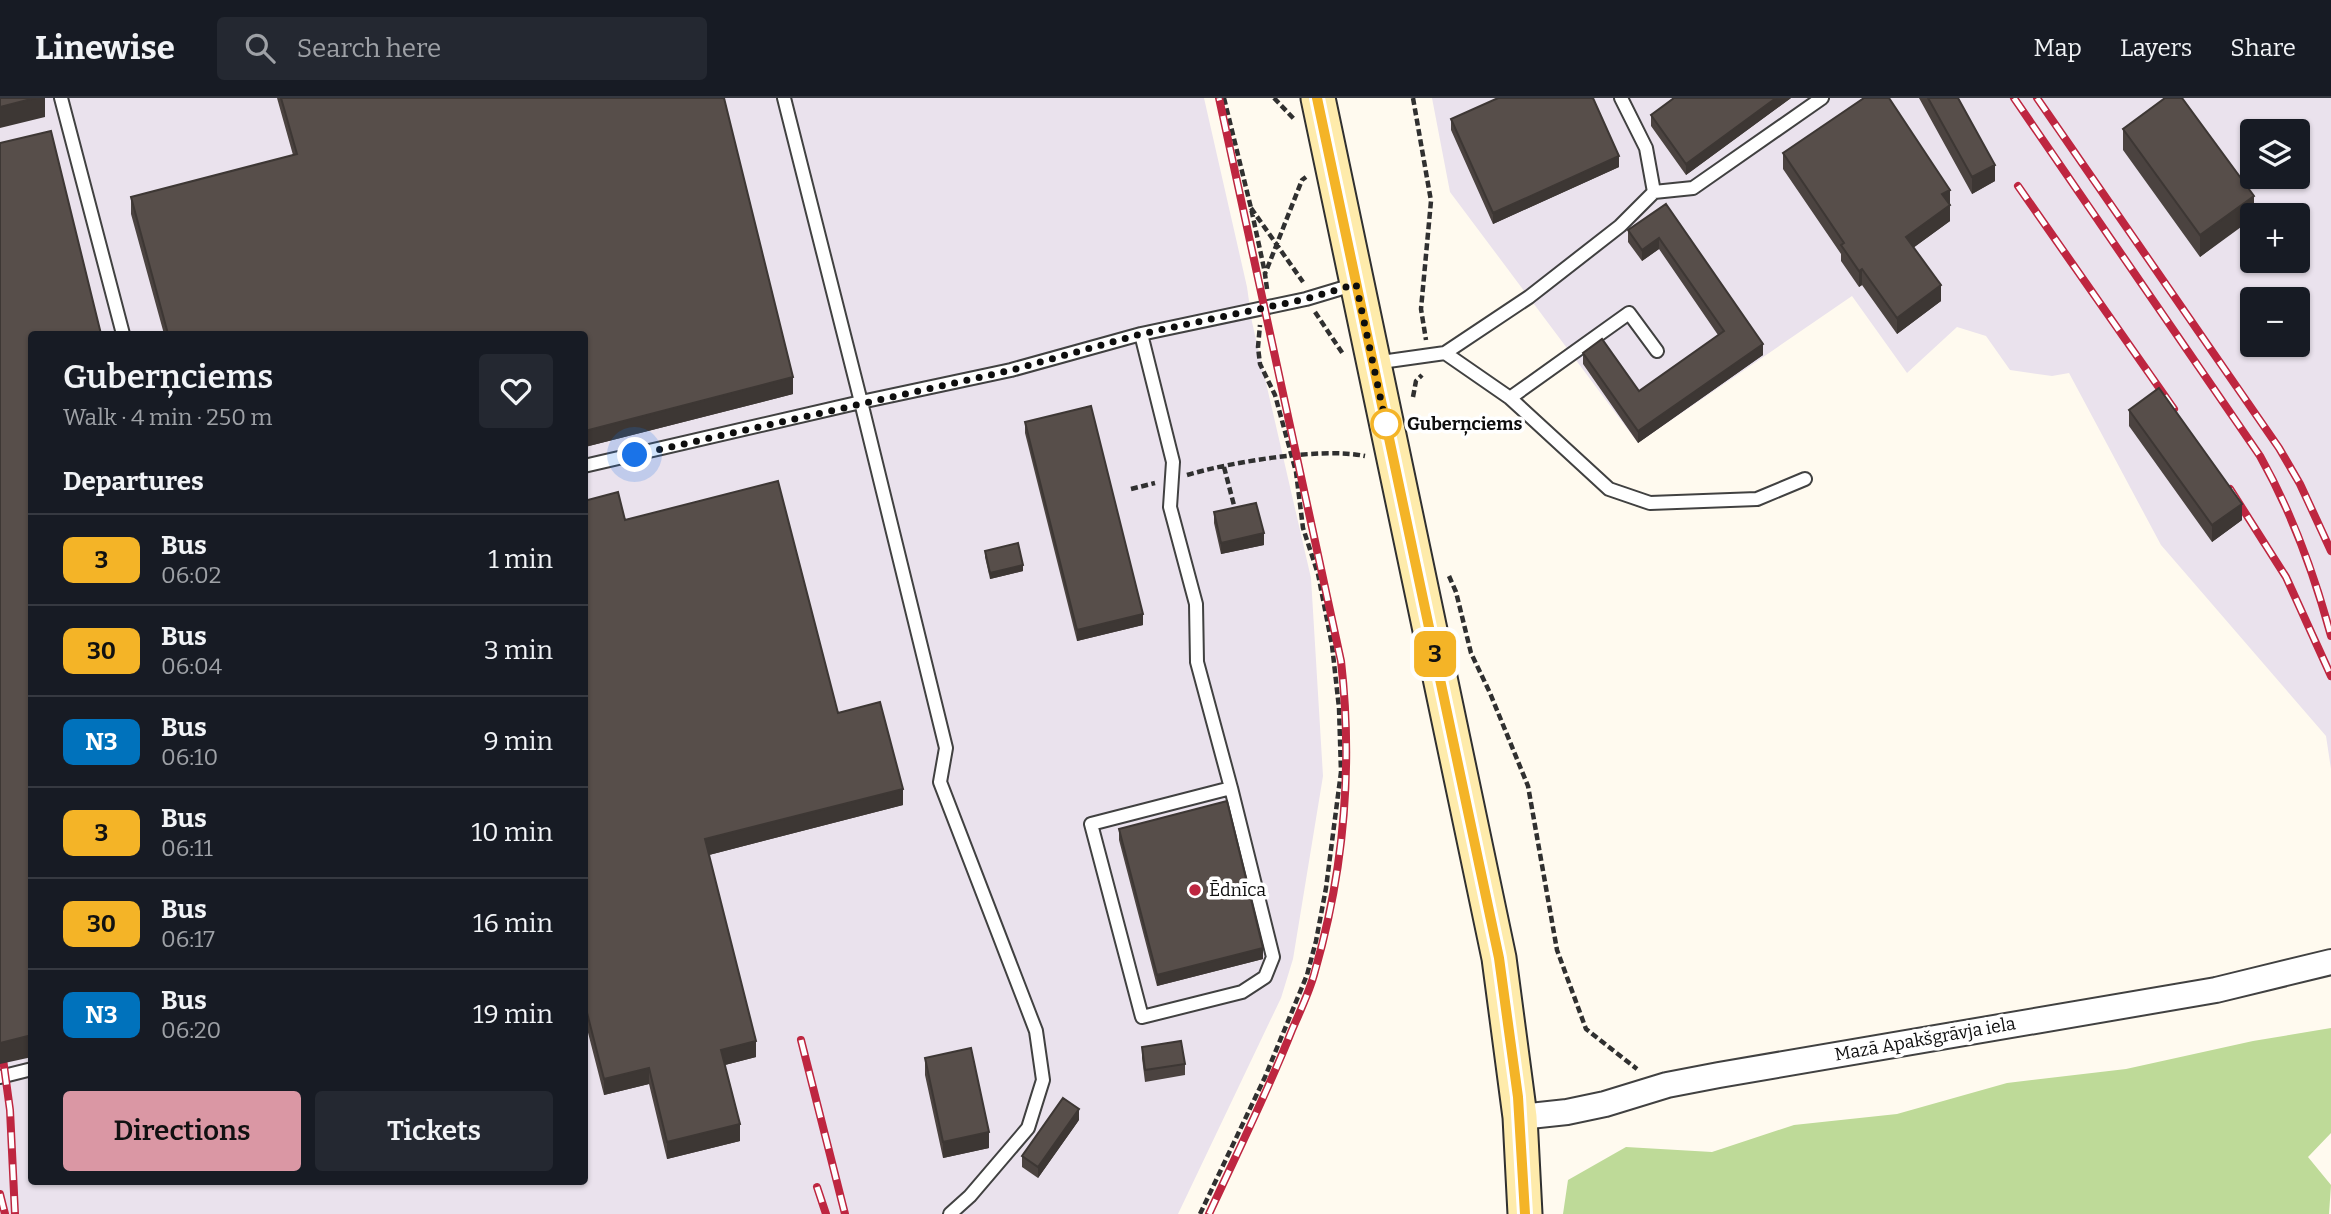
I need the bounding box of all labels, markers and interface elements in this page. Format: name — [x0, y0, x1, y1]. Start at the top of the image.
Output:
search box — [217, 17, 707, 80]
text: Linewise — [35, 28, 175, 68]
icon: search — [241, 29, 279, 67]
text: Search here — [297, 33, 441, 64]
text: Map — [2034, 34, 2082, 62]
text: Layers — [2120, 34, 2192, 62]
text: Share — [2230, 34, 2296, 62]
map controls — [2240, 119, 2310, 357]
button: layers — [2240, 119, 2310, 189]
button: + — [2240, 203, 2310, 273]
button: − — [2240, 287, 2310, 357]
button: heart — [479, 354, 553, 428]
text: Guberņciems — [63, 357, 273, 397]
text: Walk · 4 min · 250 m — [63, 403, 272, 431]
marker: Guberņciems — [1371, 409, 1401, 439]
place label: Guberņciems — [1407, 413, 1522, 436]
your location — [617, 437, 652, 472]
text: Departures — [63, 466, 204, 497]
text: Bus — [161, 530, 207, 561]
text: 1 min — [488, 544, 553, 575]
text: 3 — [95, 546, 108, 574]
text: 06:02 — [161, 561, 221, 589]
text: Bus — [161, 621, 207, 652]
line badge: 3 — [1412, 631, 1458, 677]
text: 3 min — [484, 635, 553, 666]
text: 30 — [87, 637, 116, 665]
text: 3 — [1428, 640, 1442, 668]
text: 06:04 — [161, 652, 222, 680]
text: Bus — [161, 712, 207, 743]
text: 9 min — [484, 726, 553, 757]
text: N3 — [85, 728, 118, 756]
text: 06:10 — [161, 743, 218, 771]
text: Bus — [161, 803, 207, 834]
text: 10 min — [472, 817, 553, 848]
text: 3 — [95, 819, 108, 847]
text: 06:11 — [161, 834, 213, 862]
place label: Ēdnīca — [1209, 879, 1266, 901]
marker: Ēdnīca — [1187, 882, 1203, 898]
text: Bus — [161, 894, 207, 925]
text: 16 min — [473, 908, 553, 939]
text: 30 — [87, 910, 116, 938]
text: 06:17 — [161, 925, 215, 953]
text: Bus — [161, 985, 207, 1016]
text: 19 min — [473, 999, 553, 1030]
text: N3 — [85, 1001, 118, 1029]
street label: Mazā Apakšgrāvja iela — [1833, 1012, 2017, 1066]
text: 06:20 — [161, 1016, 221, 1044]
button: Directions — [63, 1091, 301, 1171]
button: Tickets — [315, 1091, 553, 1171]

